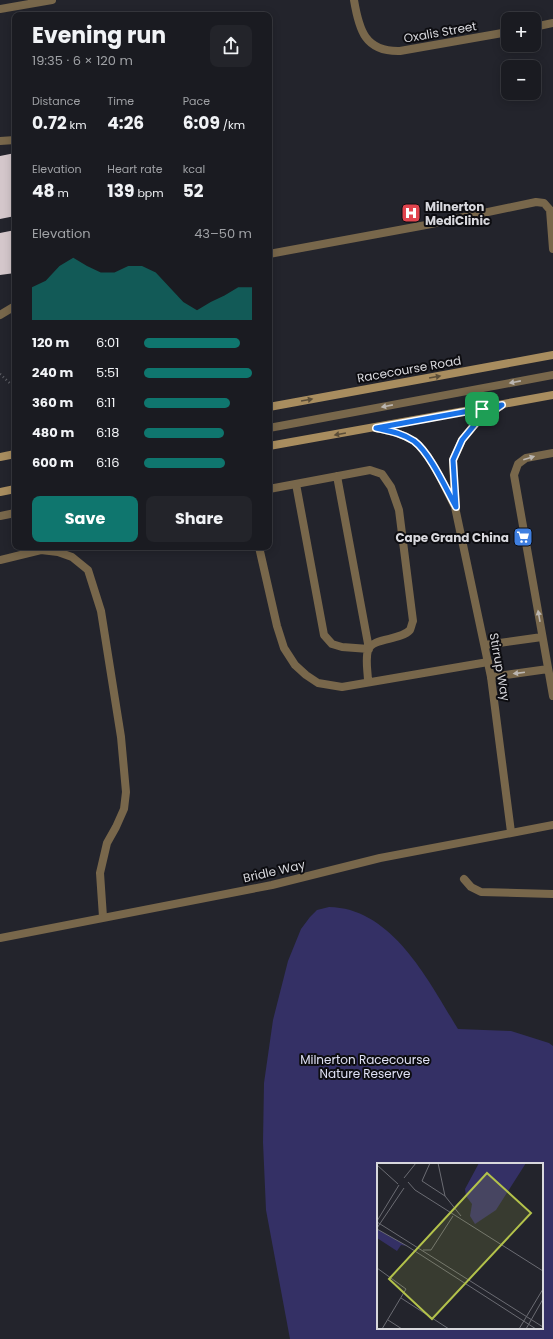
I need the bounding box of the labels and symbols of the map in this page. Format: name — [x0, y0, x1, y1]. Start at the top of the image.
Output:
street label: Oxalis Street — [402, 17, 478, 47]
place label: Milnerton MediClinic — [425, 198, 490, 229]
hospital icon: Milnerton MediClinic — [400, 202, 422, 224]
street label: Racecourse Road — [356, 351, 462, 387]
one-way arrow — [429, 373, 441, 379]
one-way arrow — [509, 380, 521, 386]
pin — [465, 392, 499, 426]
one-way arrow — [301, 397, 313, 403]
one-way arrow — [381, 403, 393, 409]
one-way arrow — [334, 431, 346, 437]
one-way arrow — [524, 455, 536, 461]
supermarket icon: Cape Grand China — [512, 526, 534, 548]
place label: Cape Grand China — [395, 529, 509, 546]
one-way arrow — [535, 610, 541, 622]
street label: Stirrup Way — [486, 632, 514, 703]
one-way arrow — [513, 670, 525, 676]
street label: Bridle Way — [241, 856, 307, 886]
park label: Milnerton Racecourse Nature Reserve — [300, 1051, 430, 1082]
inset map — [377, 1163, 543, 1329]

